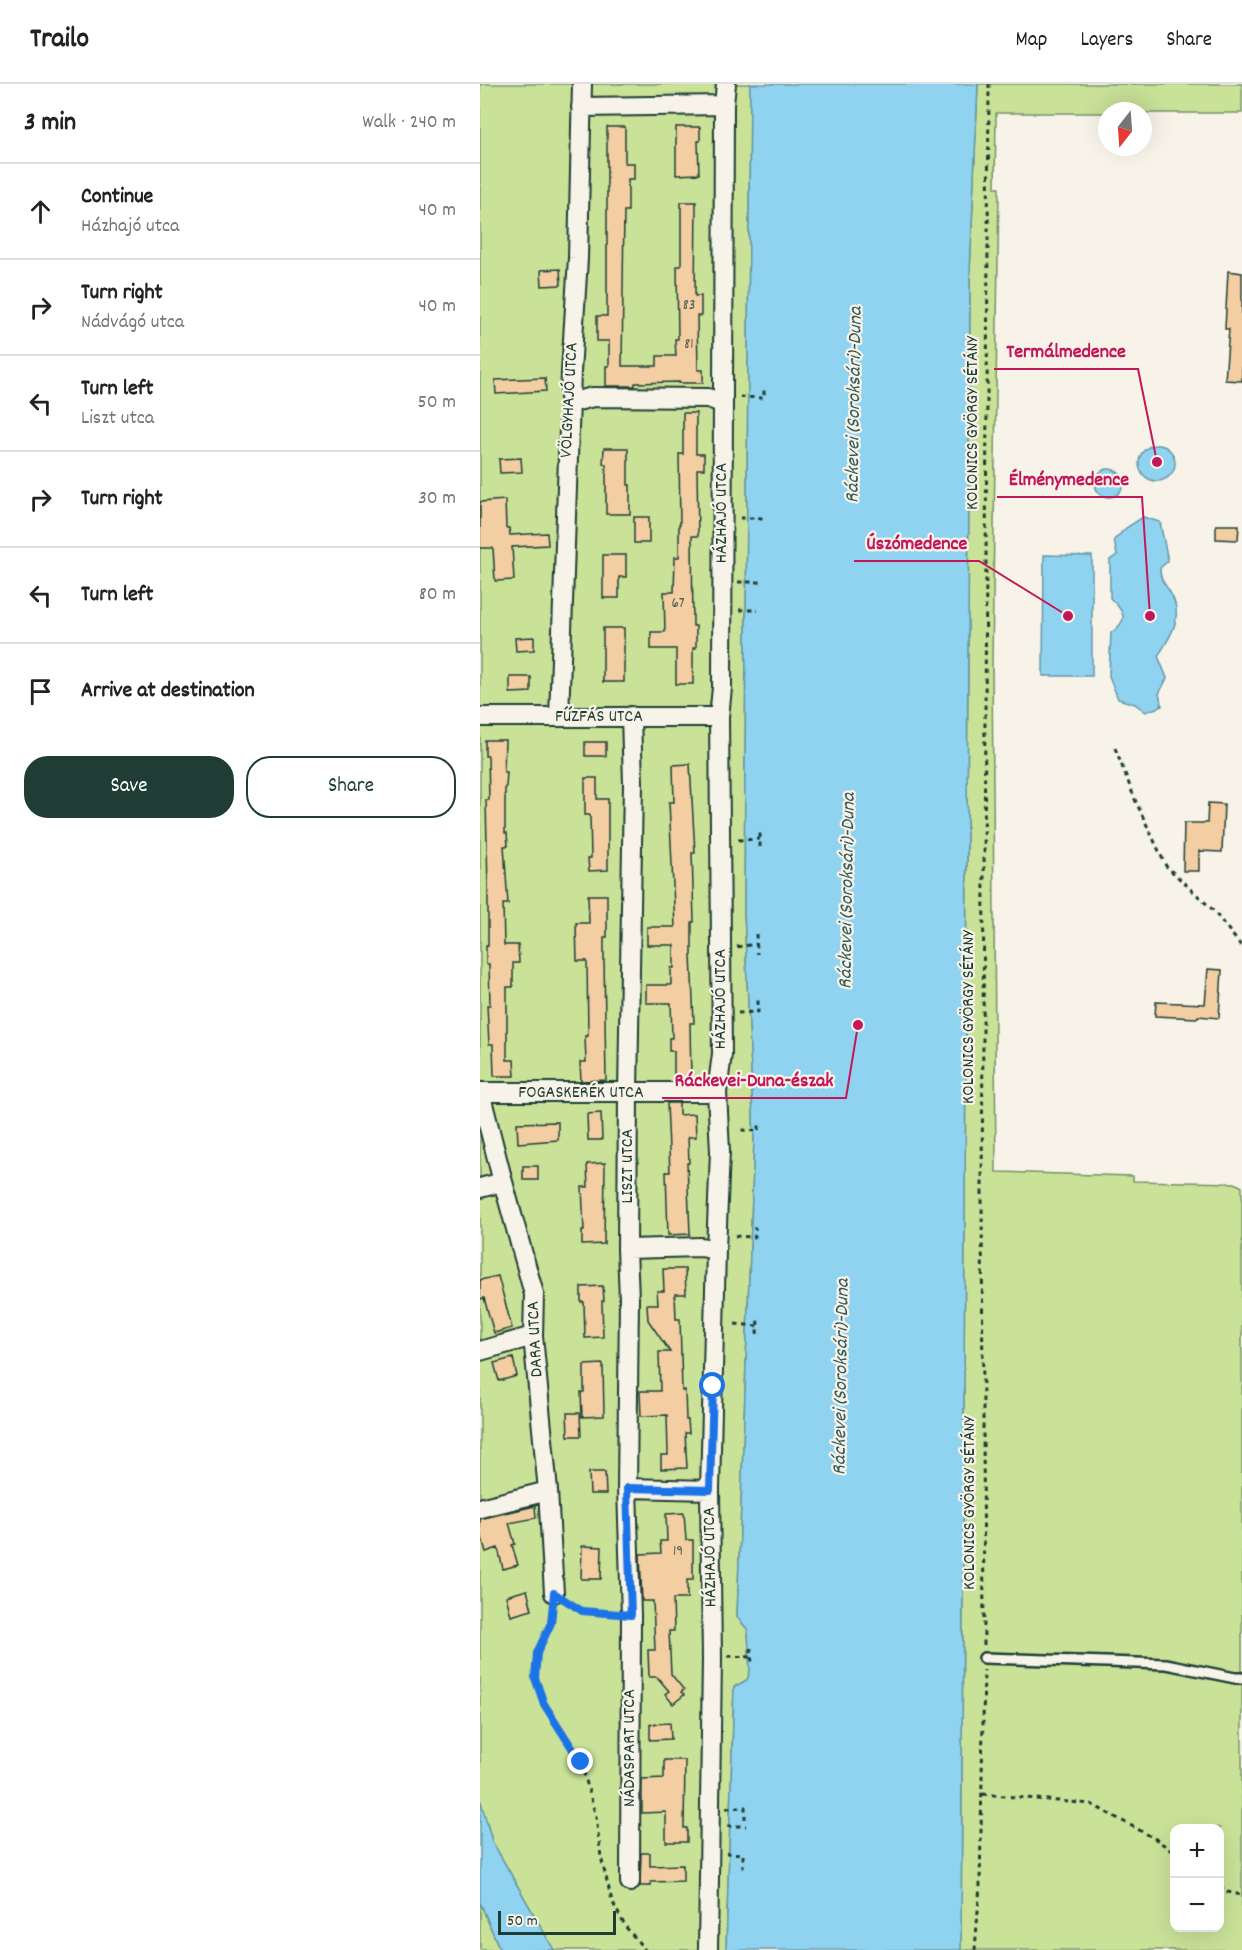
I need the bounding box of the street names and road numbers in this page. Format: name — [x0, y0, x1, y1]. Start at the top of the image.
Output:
street label: KOLONICS GYÖRGY SÉTÁNY — [961, 335, 986, 510]
street label: VÖLGYHAJÓ UTCA — [554, 341, 586, 458]
street label: HÁZHAJÓ UTCA — [710, 463, 735, 563]
street label: FŰZFÁS UTCA — [555, 705, 643, 730]
street label: KOLONICS GYÖRGY SÉTÁNY — [957, 929, 982, 1104]
street label: HÁZHAJÓ UTCA — [709, 949, 734, 1049]
street label: FOGASKERÉK UTCA — [518, 1081, 644, 1106]
street label: LISZT UTCA — [616, 1128, 641, 1203]
street label: DARA UTCA — [522, 1300, 550, 1378]
street label: KOLONICS GYÖRGY SÉTÁNY — [958, 1415, 983, 1590]
street label: HÁZHAJÓ UTCA — [698, 1506, 724, 1607]
street label: NÁDASPART UTCA — [618, 1689, 643, 1807]

